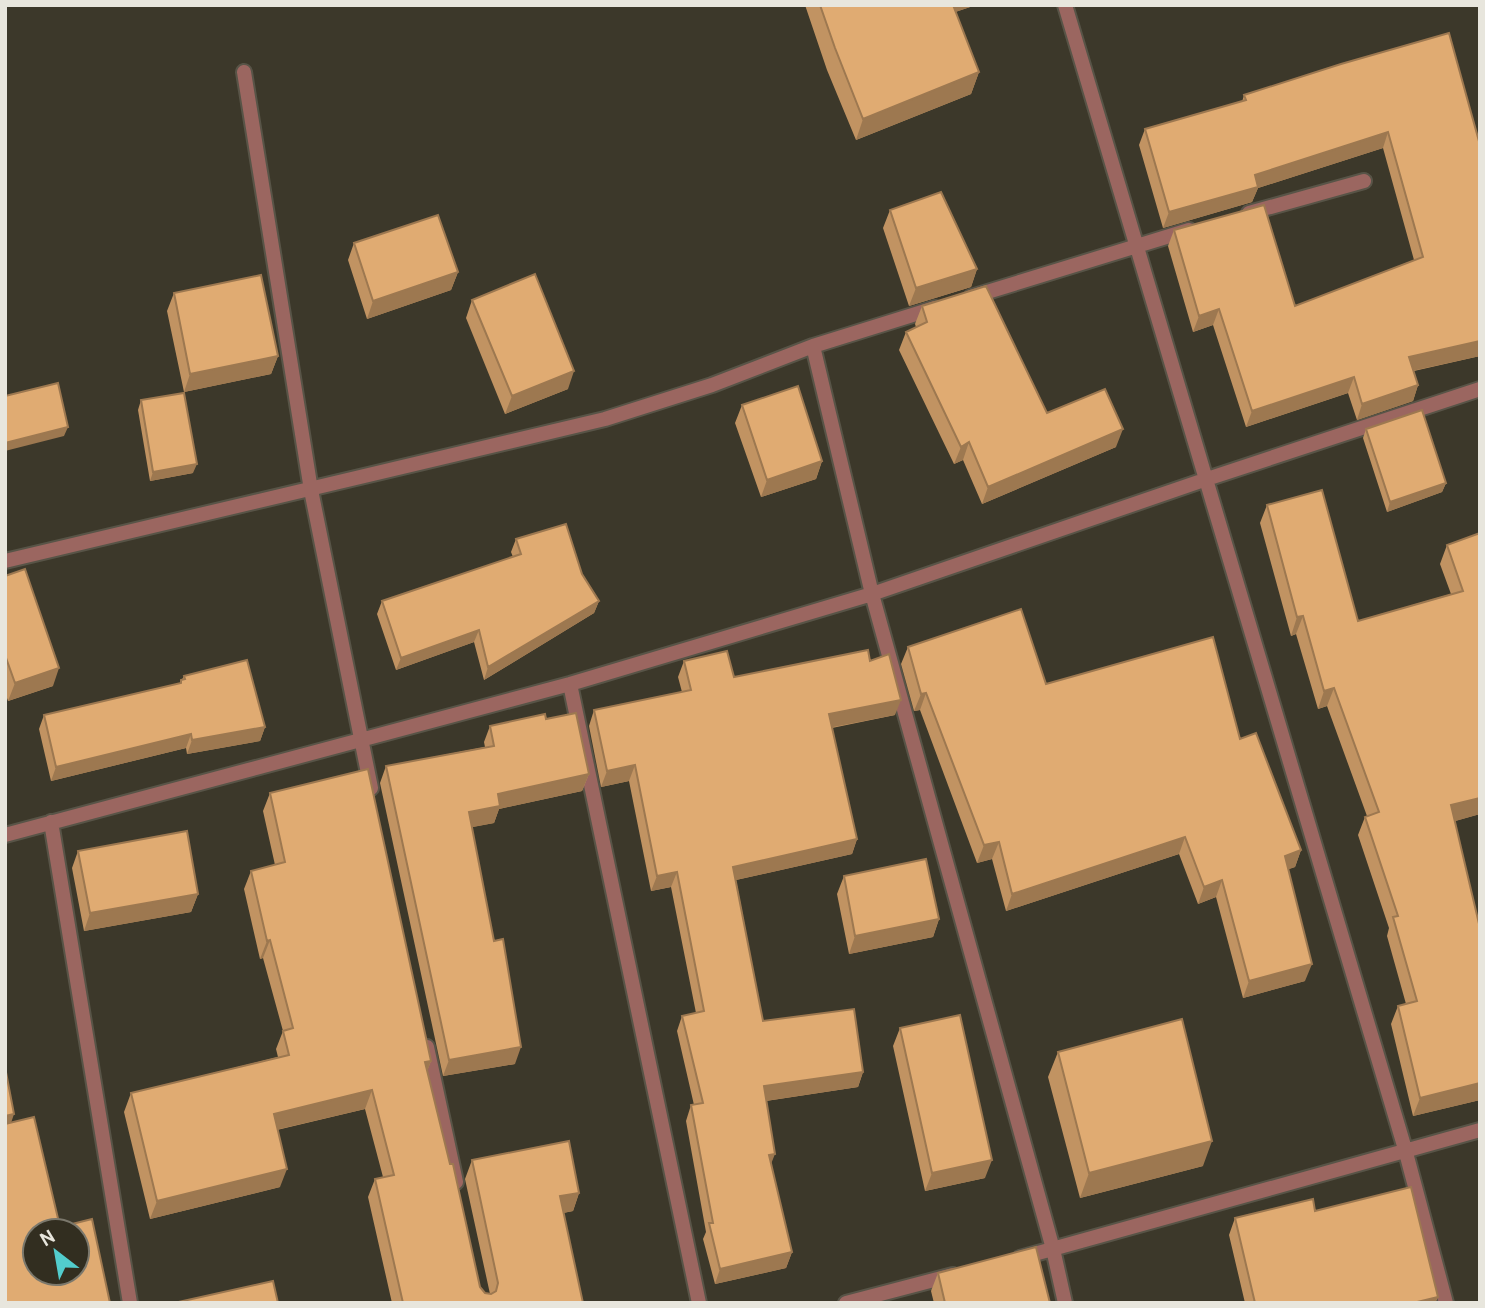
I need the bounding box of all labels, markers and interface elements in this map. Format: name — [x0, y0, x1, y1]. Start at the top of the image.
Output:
north arrow — [21, 1217, 91, 1287]
text: N — [36, 1225, 59, 1251]

